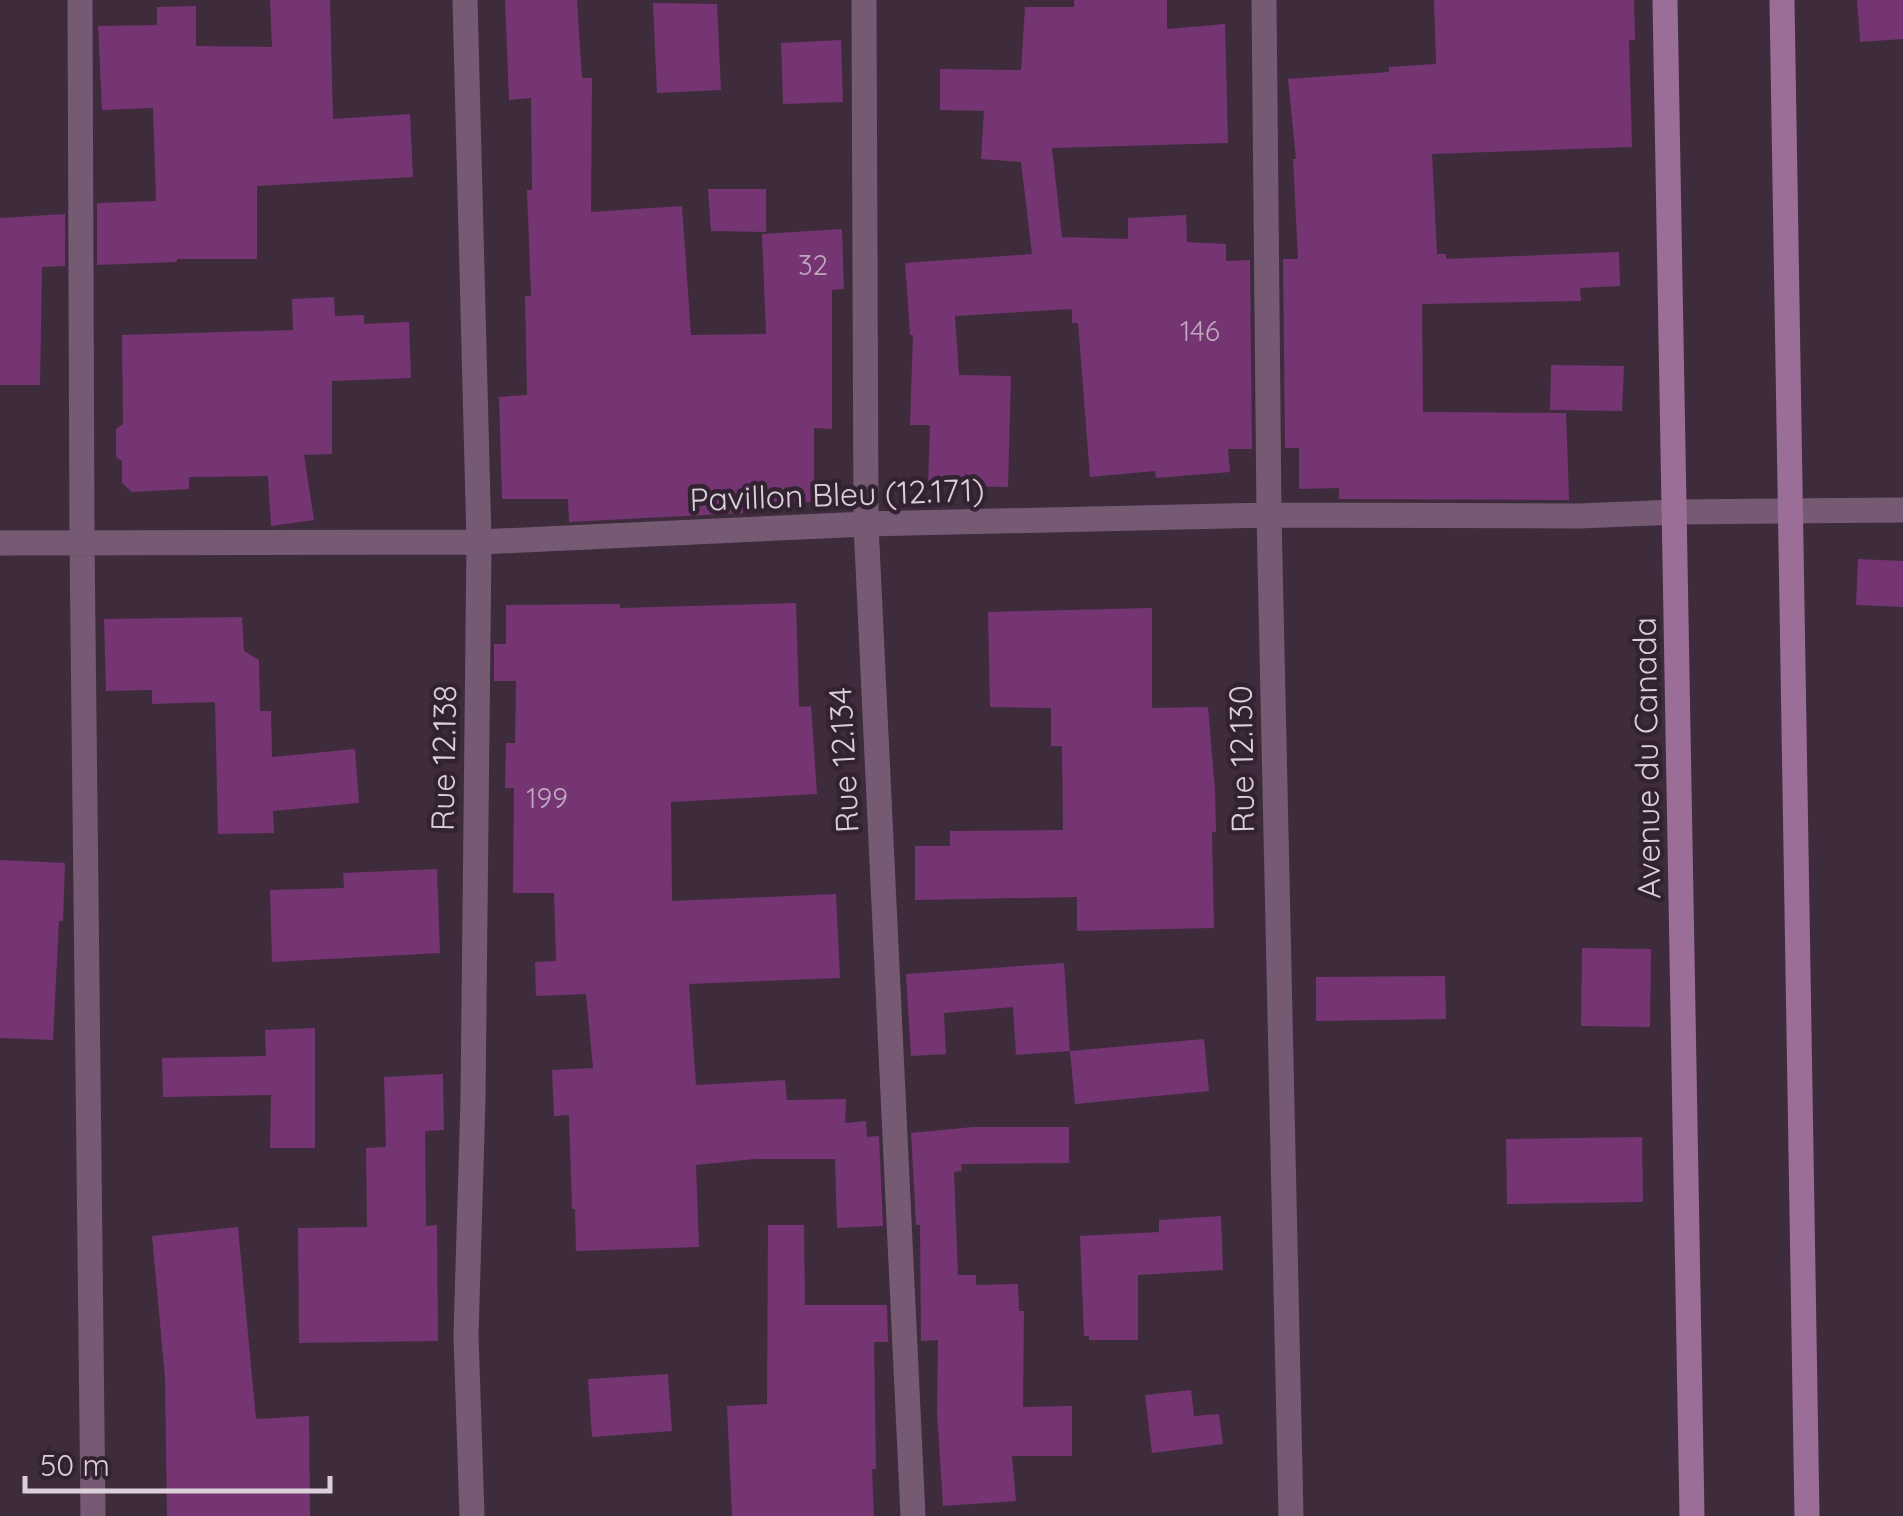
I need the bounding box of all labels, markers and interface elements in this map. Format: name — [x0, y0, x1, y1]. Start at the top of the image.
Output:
house number: 32 — [798, 247, 828, 282]
house number: 146 — [1180, 313, 1220, 348]
street label: Pavillon Bleu (12.171) — [689, 469, 985, 519]
street label: Avenue du Canada — [1624, 617, 1668, 899]
street label: Rue 12.138 — [422, 685, 464, 831]
street label: Rue 12.130 — [1220, 685, 1262, 833]
street label: Rue 12.134 — [819, 686, 867, 834]
house number: 199 — [526, 780, 568, 815]
scale bar — [25, 1431, 330, 1493]
text: 50 m — [40, 1446, 110, 1484]

